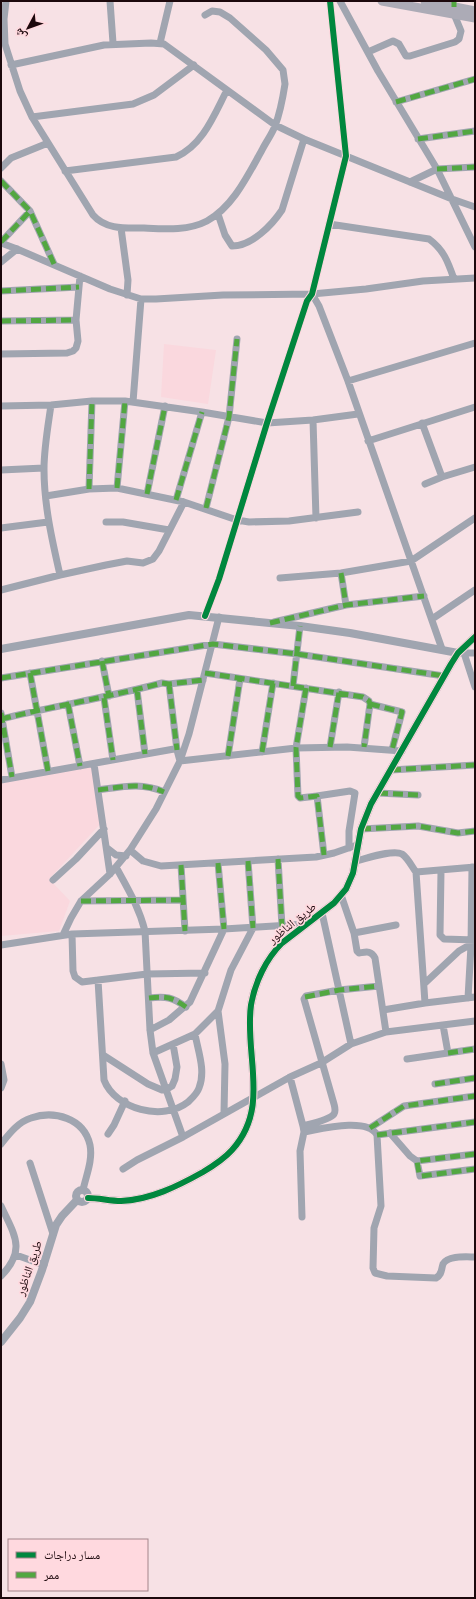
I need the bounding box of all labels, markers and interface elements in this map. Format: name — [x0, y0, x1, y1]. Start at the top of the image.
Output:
north arrow — [8, 8, 48, 48]
text: ش — [11, 25, 30, 44]
street label: طريق الناظور — [264, 899, 319, 947]
street label: طريق الناظور — [12, 1238, 45, 1298]
legend — [8, 1539, 148, 1591]
text: مسار دراجات — [44, 1547, 100, 1562]
text: ممر — [43, 1567, 59, 1582]

